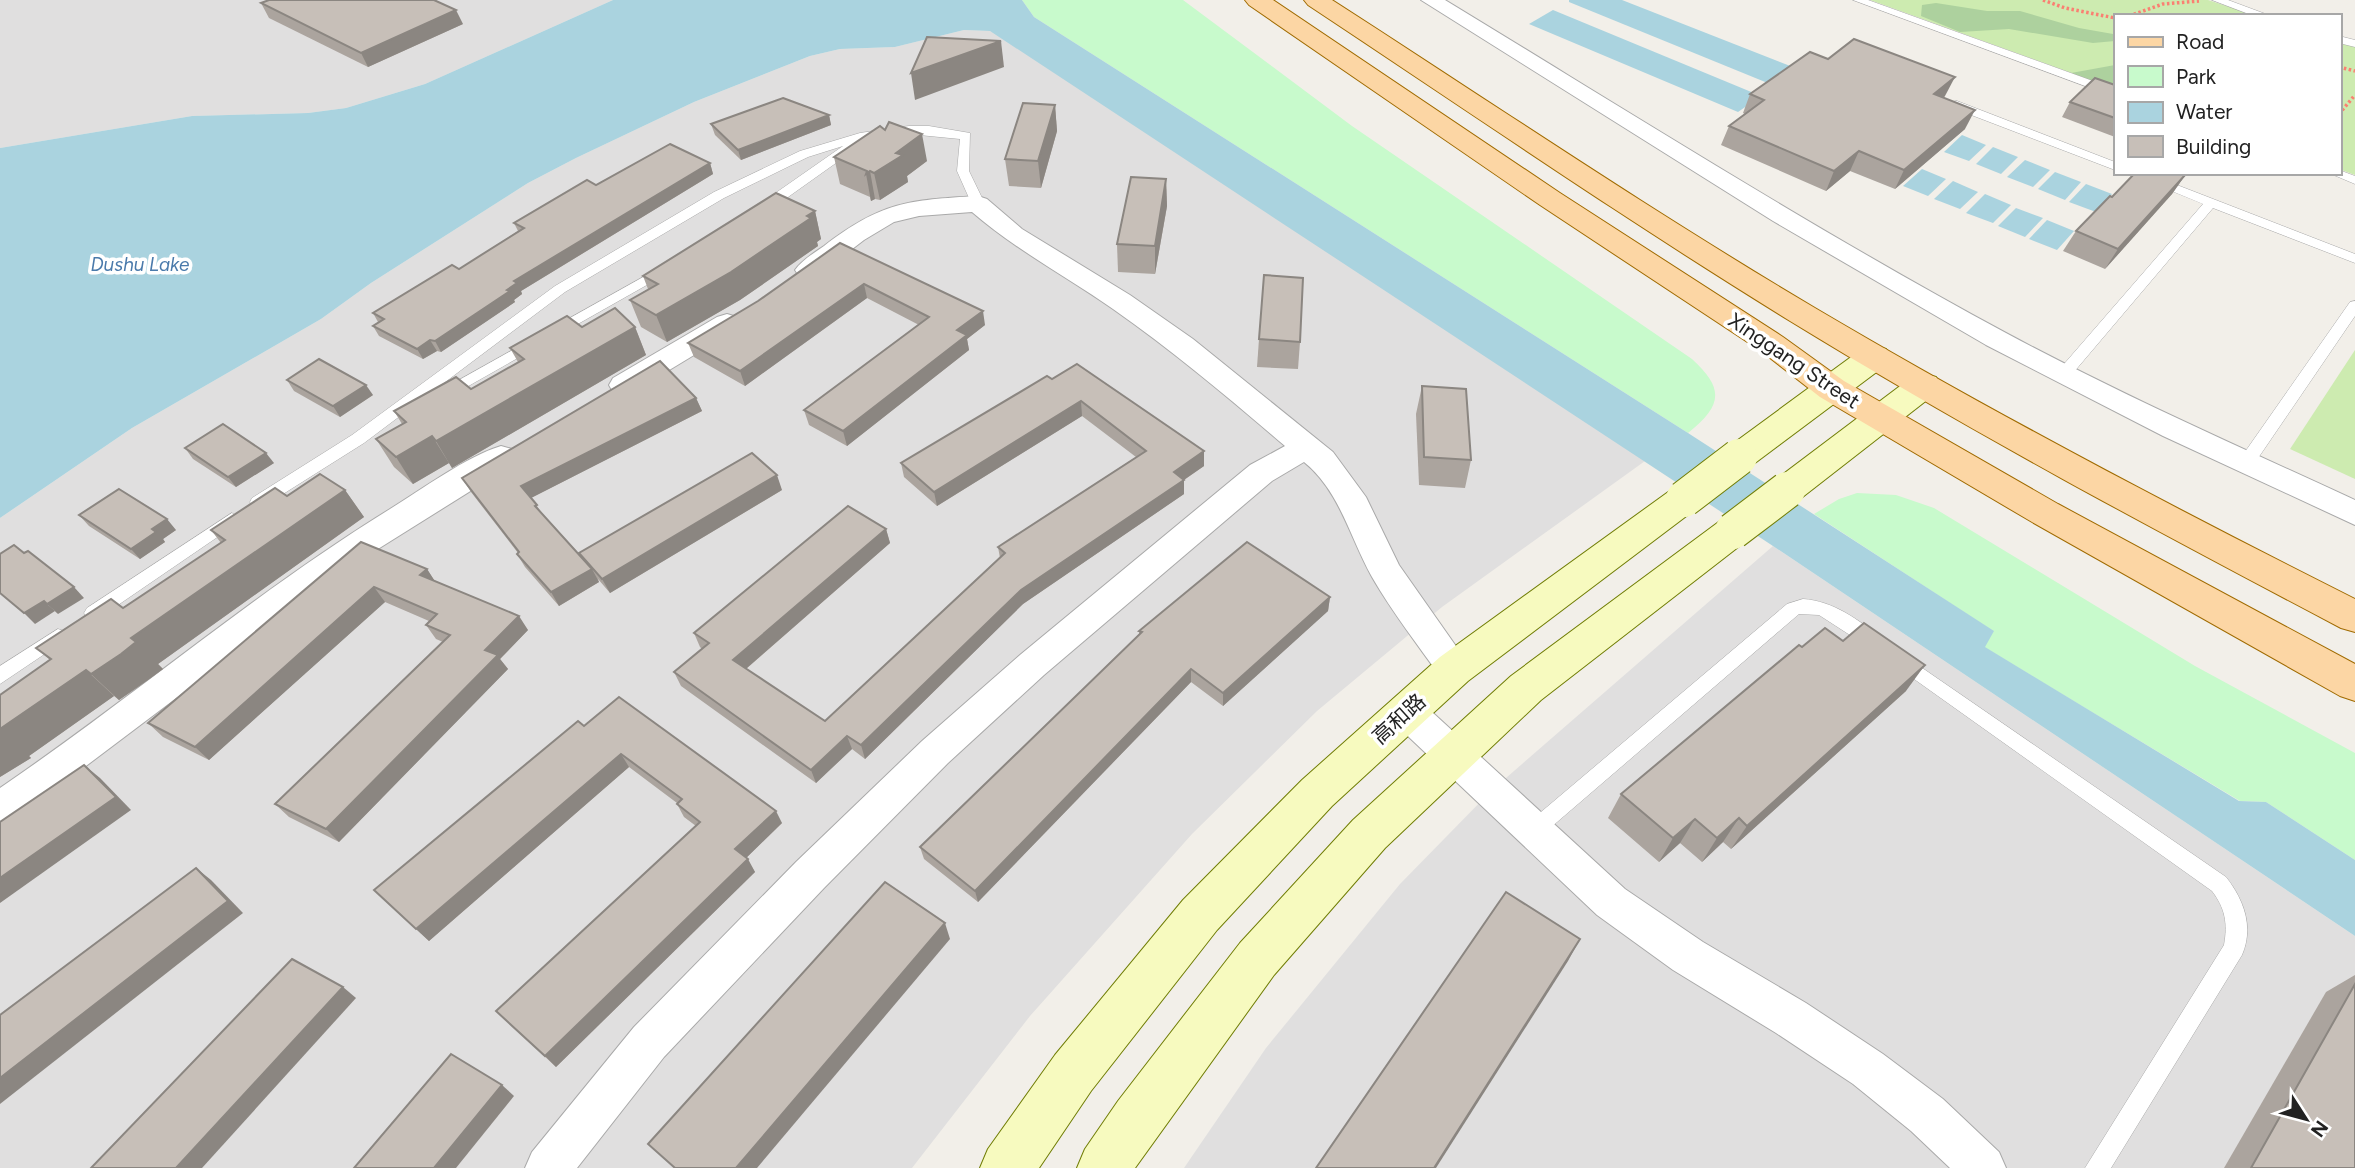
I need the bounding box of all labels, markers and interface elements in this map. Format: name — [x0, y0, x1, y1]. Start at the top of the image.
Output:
legend — [2114, 14, 2341, 175]
text: Road — [2176, 29, 2224, 54]
text: Park — [2176, 64, 2217, 89]
text: Water — [2176, 99, 2232, 124]
text: Building — [2176, 134, 2251, 159]
water label: Dushu Lake — [91, 253, 190, 276]
street label: Xinggang Street — [1724, 307, 1865, 414]
street label: 高和路 — [1367, 688, 1430, 749]
north arrow — [2271, 1084, 2341, 1154]
text: N — [2306, 1116, 2333, 1141]

